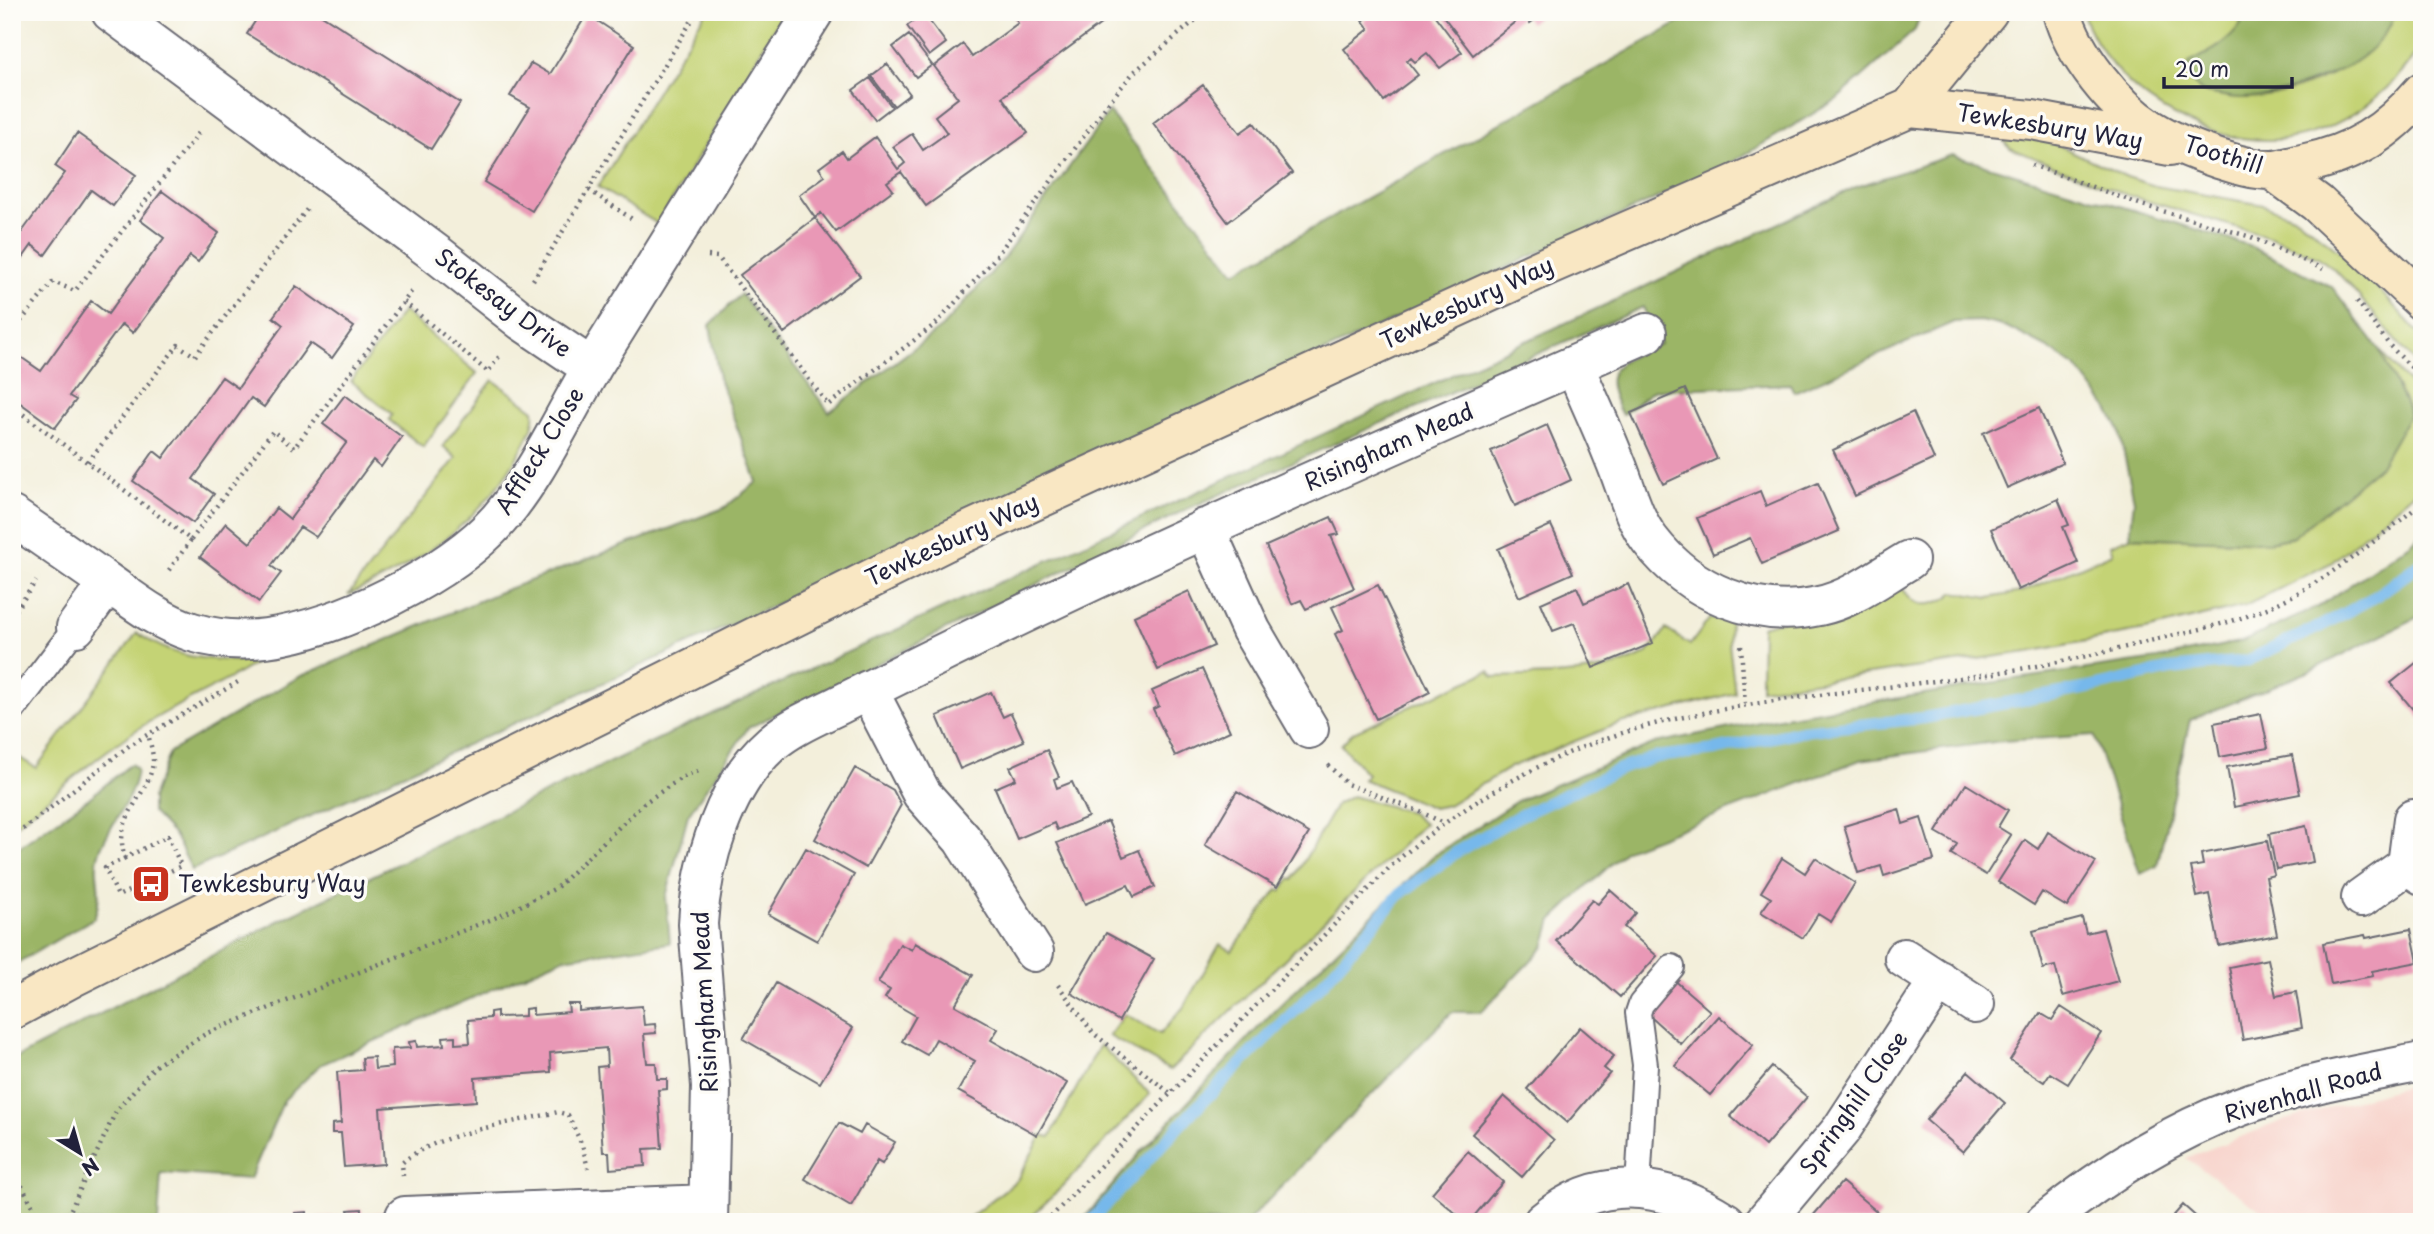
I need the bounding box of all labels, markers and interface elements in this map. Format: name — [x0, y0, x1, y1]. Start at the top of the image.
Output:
scale bar — [2164, 46, 2292, 90]
text: 20 m — [2175, 52, 2229, 84]
street label: Tewkesbury Way — [1955, 94, 2146, 157]
street label: Toothill — [2180, 125, 2267, 182]
street label: Stokesay Drive — [428, 239, 580, 365]
street label: Tewkesbury Way — [1374, 246, 1559, 357]
street label: Affleck Close — [486, 380, 592, 521]
street label: Risingham Mead — [1298, 393, 1479, 499]
street label: Tewkesbury Way — [859, 483, 1044, 594]
bus stop icon: Tewkesbury Way — [130, 863, 172, 905]
place label: Tewkesbury Way — [178, 865, 366, 900]
street label: Risingham Mead — [681, 910, 726, 1094]
street label: Springhill Close — [1790, 1023, 1916, 1181]
street label: Rivenhall Road — [2219, 1052, 2386, 1131]
north arrow — [46, 1118, 116, 1188]
text: N — [76, 1152, 105, 1183]

